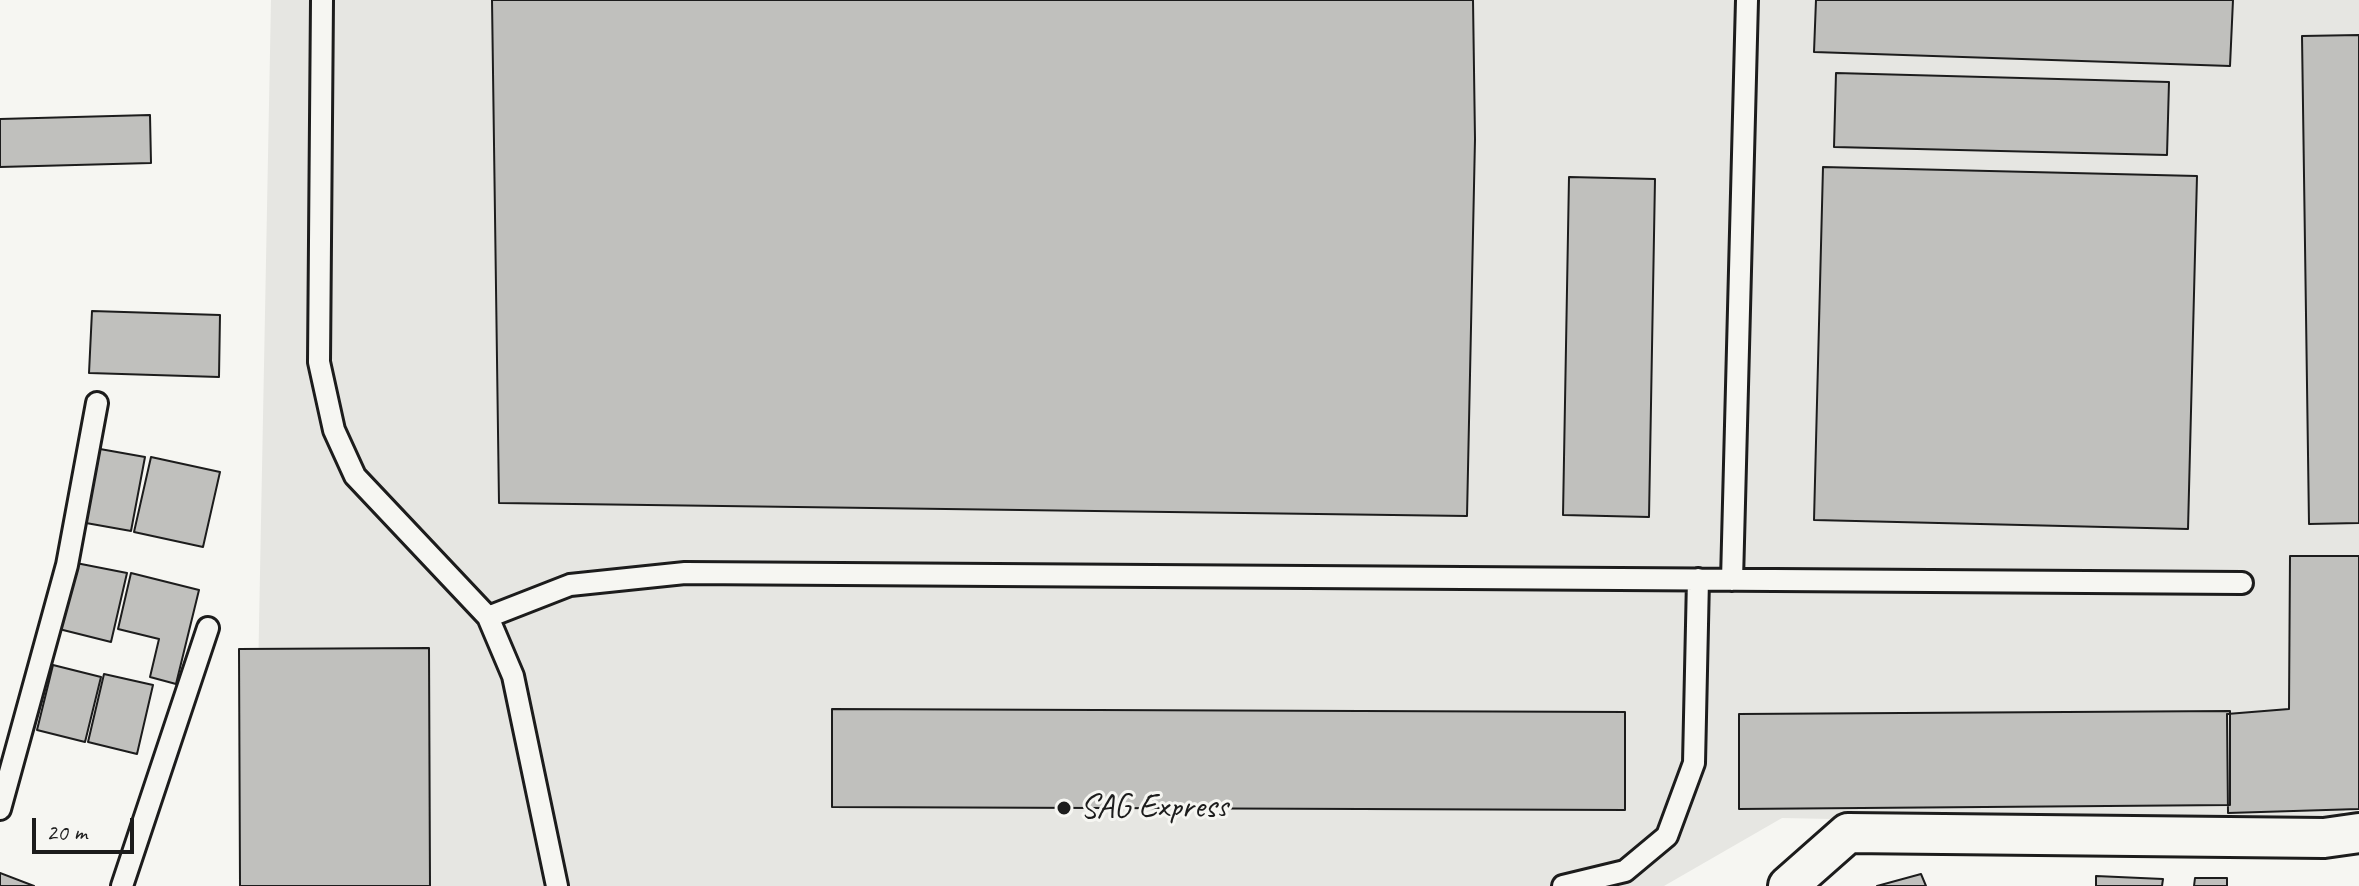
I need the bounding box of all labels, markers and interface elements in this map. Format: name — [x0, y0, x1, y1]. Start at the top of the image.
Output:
place label: SAG Express — [1080, 788, 1228, 828]
marker: SAG Express — [1055, 799, 1073, 817]
scale bar — [36, 802, 138, 852]
text: 20 m — [46, 817, 87, 847]

